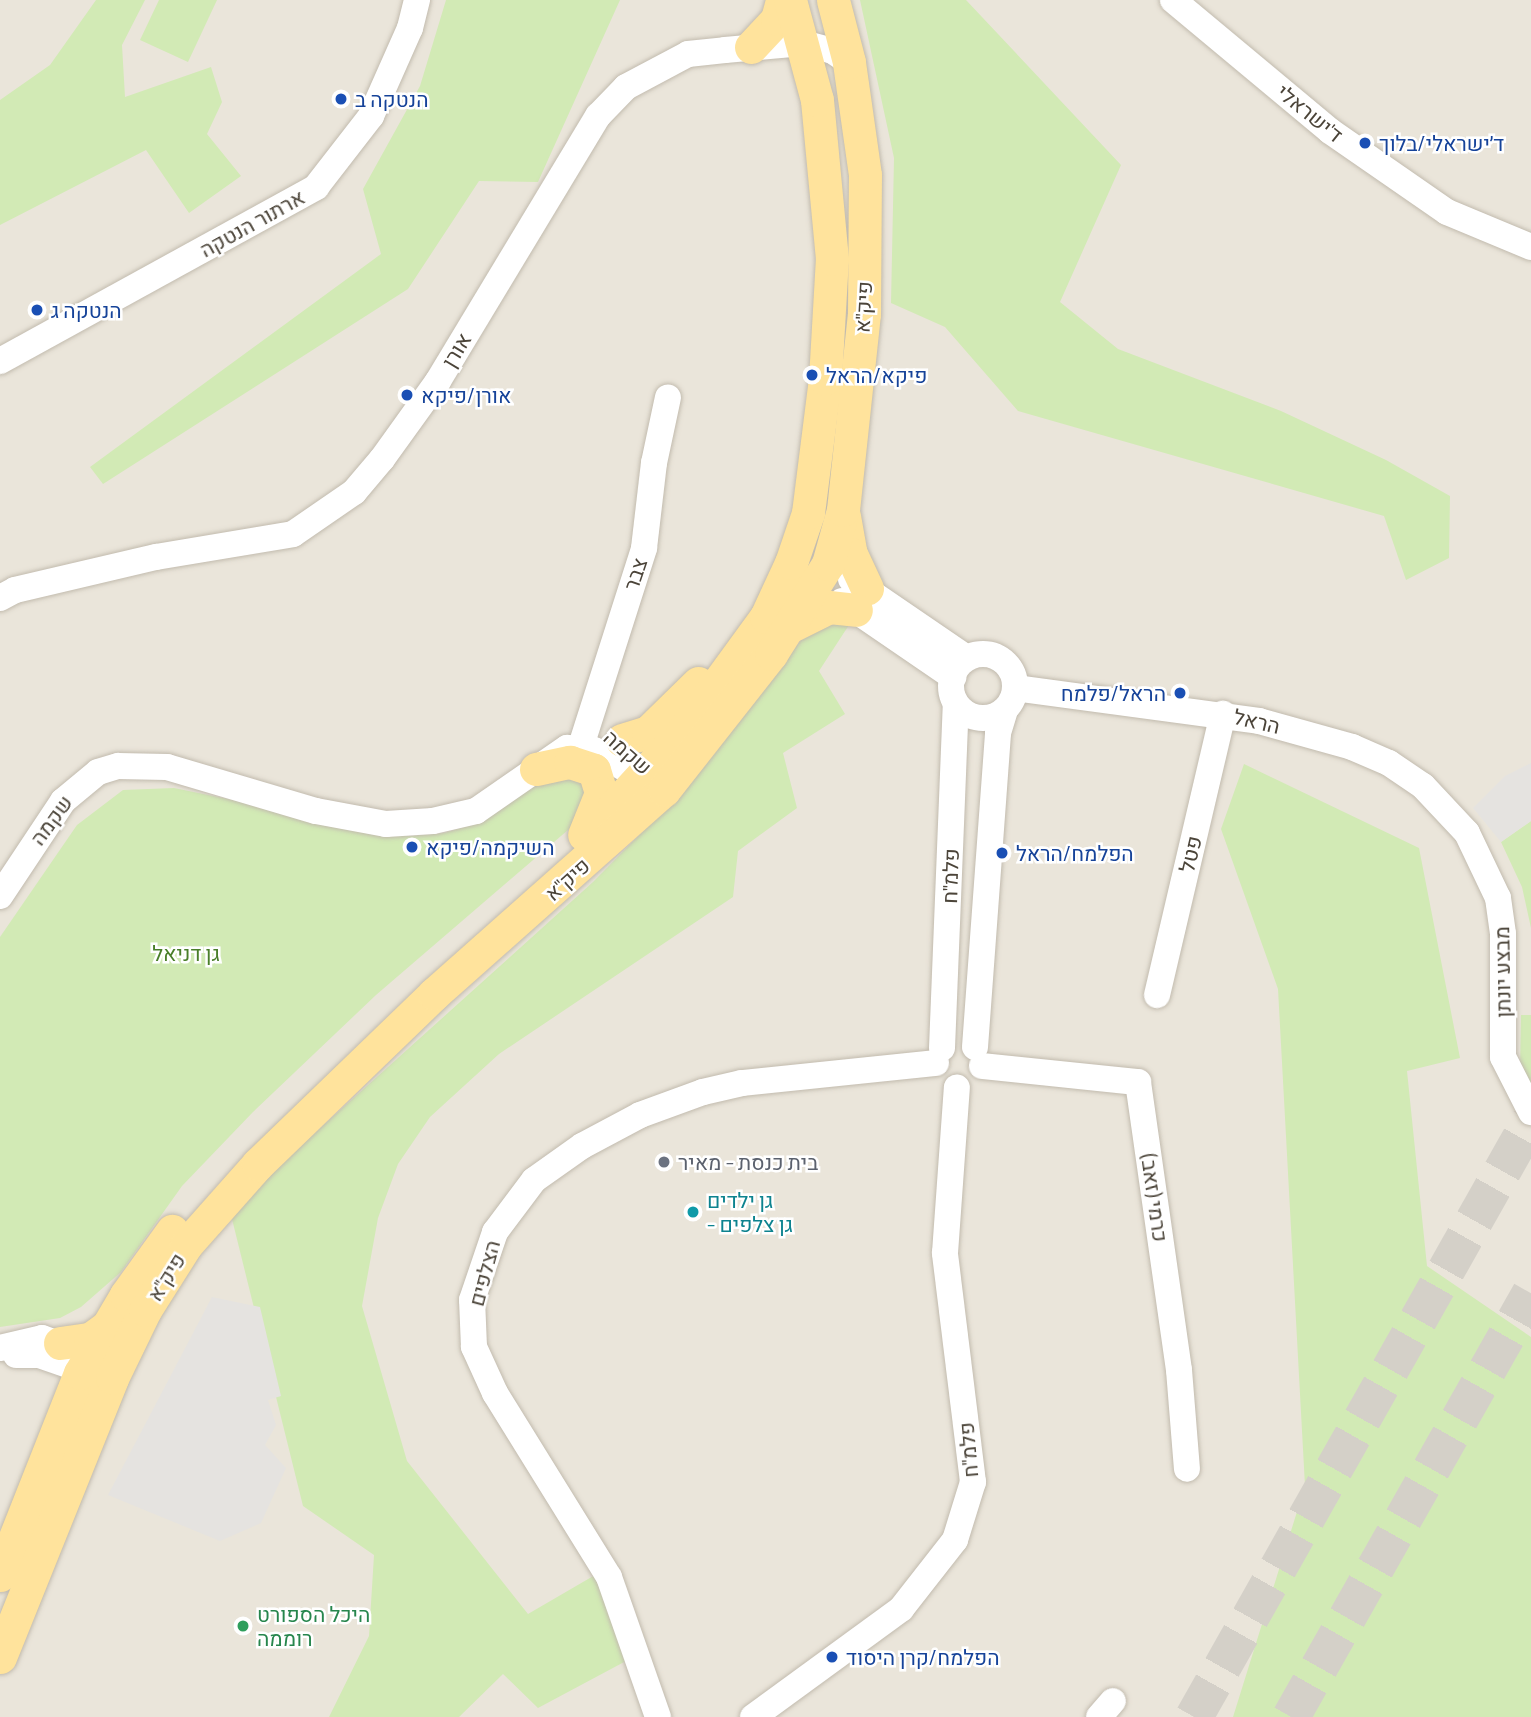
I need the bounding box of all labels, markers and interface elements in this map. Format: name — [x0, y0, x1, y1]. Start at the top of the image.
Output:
street label: ד'ישראלי — [1272, 79, 1348, 147]
place label: הנטקה ב — [355, 86, 429, 112]
marker: הנטקה ב — [333, 91, 349, 107]
place label: ד׳ישראלי/בלוך — [1379, 130, 1504, 156]
marker: ד׳ישראלי/בלוך — [1357, 135, 1373, 151]
street label: ארתור הנטקה — [195, 184, 309, 262]
street label: פיק"א — [849, 281, 877, 333]
place label: הנטקה ג — [51, 297, 122, 323]
marker: הנטקה ג — [29, 302, 45, 318]
street label: אורן — [436, 328, 476, 372]
place label: פיקא/הראל — [826, 362, 927, 388]
marker: פיקא/הראל — [804, 367, 820, 383]
place label: אורן/פיקא — [421, 382, 511, 408]
marker: אורן/פיקא — [399, 387, 415, 403]
street label: צבר — [618, 554, 652, 594]
place label: הראל/פלמח — [1061, 680, 1166, 706]
marker: הראל/פלמח — [1172, 685, 1188, 701]
street label: הראל — [1231, 703, 1283, 739]
street label: שקמה — [599, 724, 657, 780]
street label: שקמה — [25, 790, 77, 850]
street label: פטל — [1174, 833, 1206, 875]
place label: השיקמה/פיקא — [426, 834, 555, 860]
marker: השיקמה/פיקא — [404, 839, 420, 855]
place label: הפלמח/הראל — [1016, 840, 1134, 866]
marker: הפלמח/הראל — [994, 845, 1010, 861]
street label: פלמ"ח — [936, 848, 964, 904]
street label: פיק"א — [539, 852, 595, 906]
street label: מבצע יונתן — [1489, 926, 1515, 1018]
park label: גן דניאל — [152, 940, 220, 966]
place label: בית כנסת - מאיר — [678, 1149, 818, 1175]
street label: כרמי (זאב) — [1136, 1152, 1174, 1244]
marker: בית כנסת - מאיר — [656, 1154, 672, 1170]
place label: גן ילדים - גן צלפים — [707, 1187, 793, 1237]
marker: גן ילדים - גן צלפים — [685, 1204, 701, 1220]
street label: הצלפים — [463, 1237, 505, 1309]
street label: פיק"א — [142, 1248, 190, 1306]
street label: פלמ"ח — [953, 1421, 983, 1479]
place label: היכל הספורט רוממה — [257, 1601, 370, 1651]
marker: היכל הספורט רוממה — [235, 1618, 251, 1634]
place label: הפלמח/קרן היסוד — [846, 1644, 1000, 1670]
marker: הפלמח/קרן היסוד — [824, 1649, 840, 1665]

